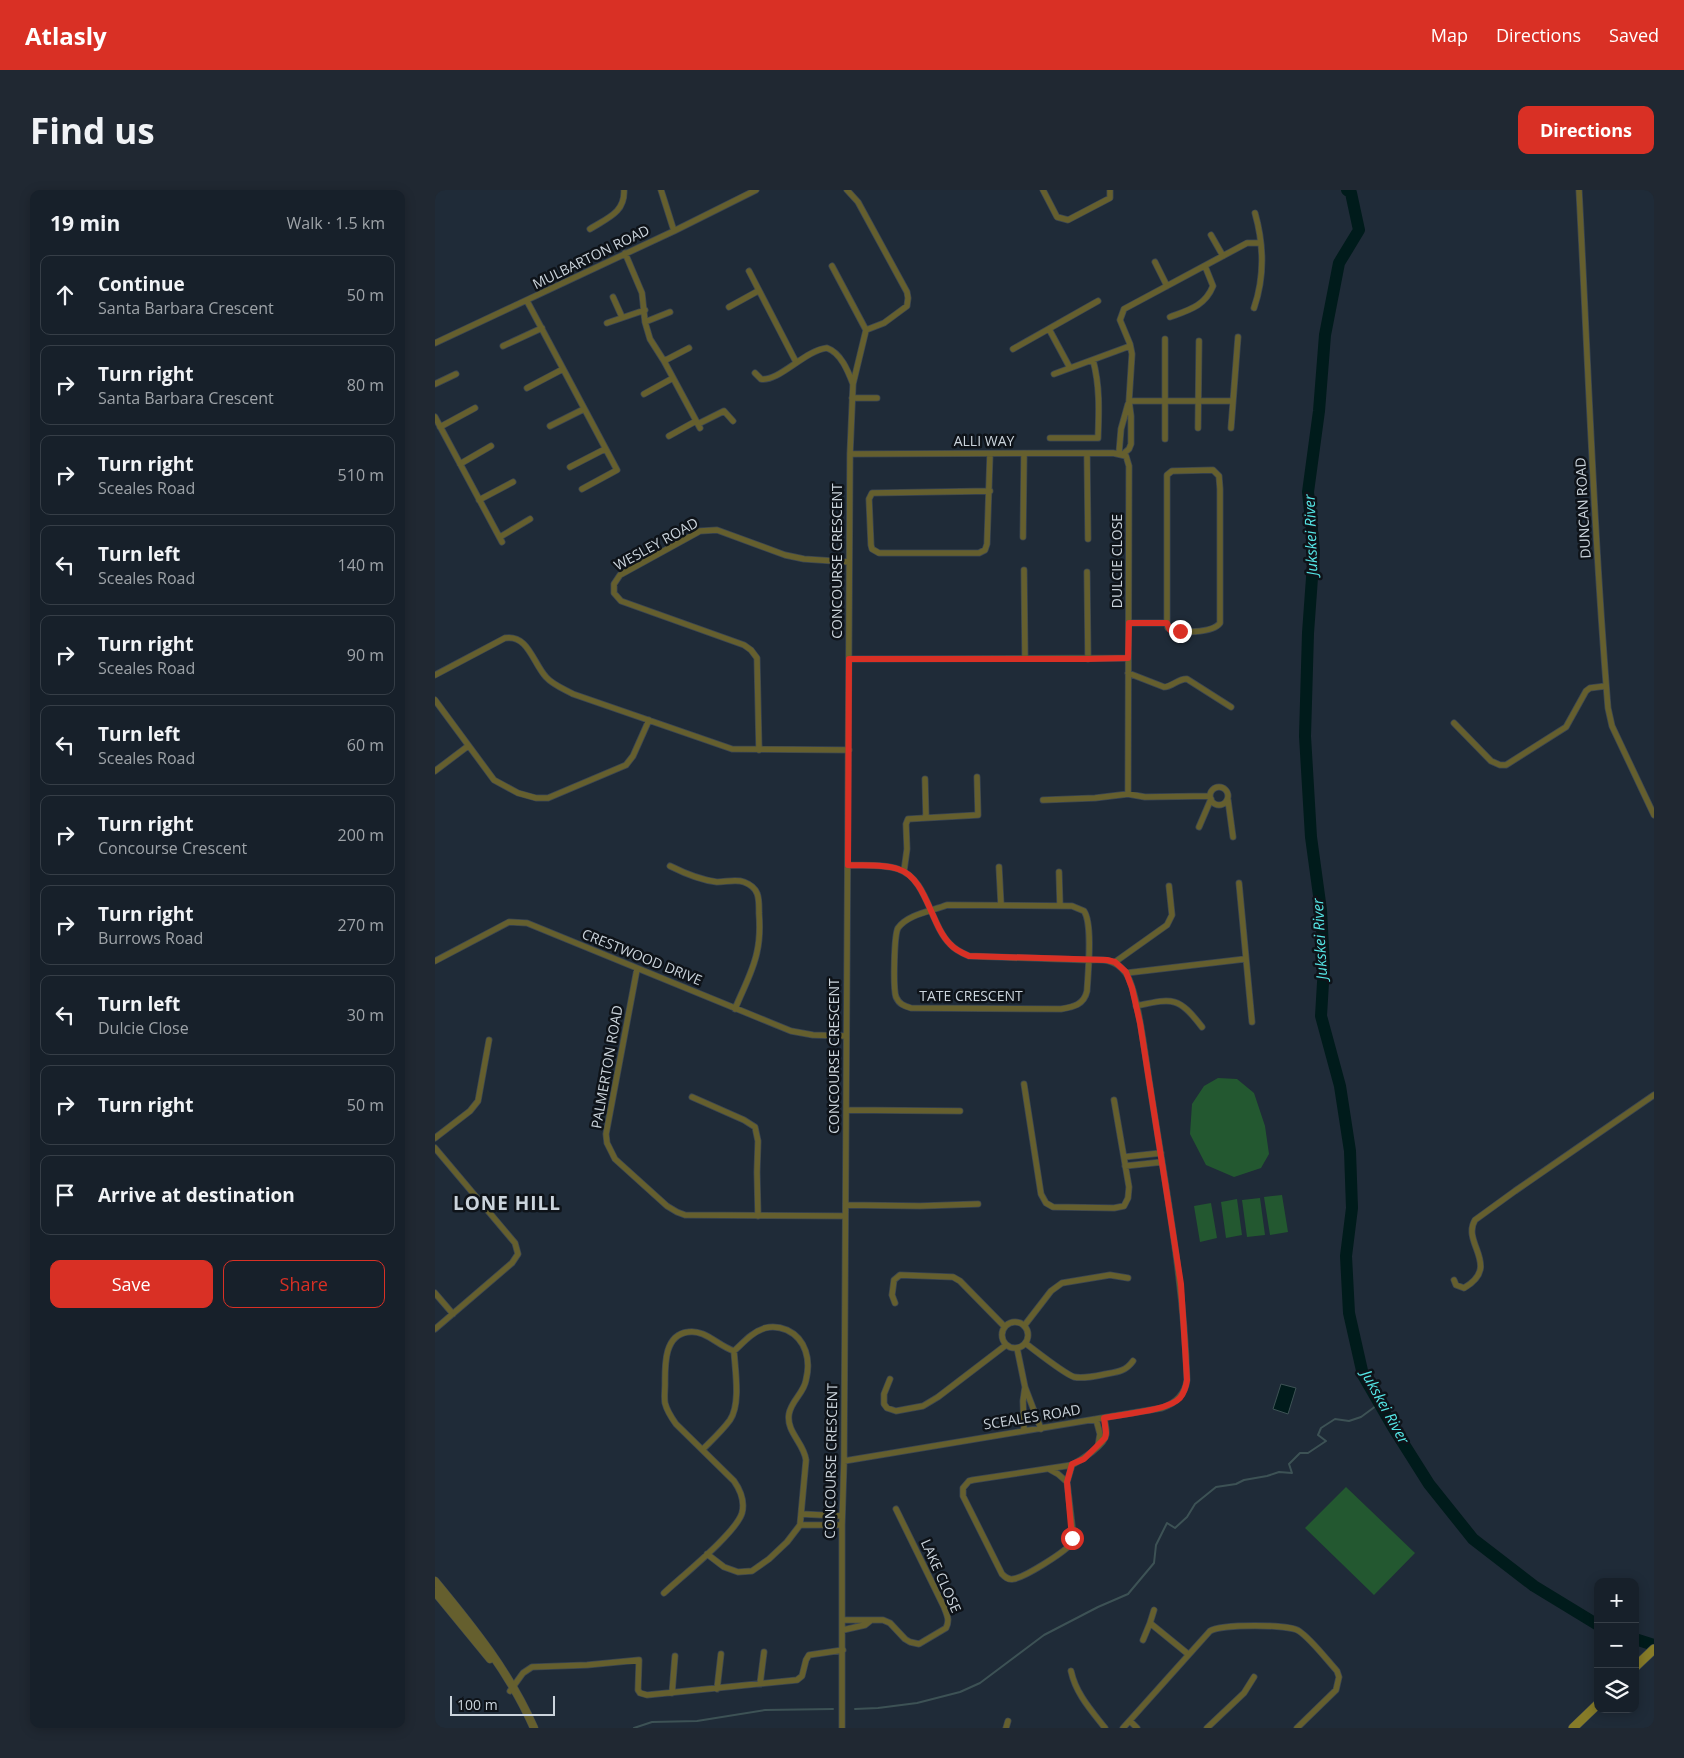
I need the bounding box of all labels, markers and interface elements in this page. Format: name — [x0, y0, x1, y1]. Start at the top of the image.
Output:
text: Atlasly — [25, 19, 107, 52]
text: Map — [1431, 23, 1468, 47]
text: Directions — [1496, 23, 1581, 47]
text: Saved — [1609, 23, 1659, 47]
button: Directions — [1518, 106, 1654, 154]
text: Find us — [30, 107, 155, 154]
text: 19 min — [50, 209, 120, 237]
text: Walk · 1.5 km — [287, 212, 385, 234]
street label: MULBARTON ROAD — [529, 220, 652, 293]
text: Continue — [98, 271, 185, 297]
icon: ahead — [51, 281, 79, 309]
text: 50 m — [347, 284, 384, 306]
text: Santa Barbara Crescent — [98, 297, 274, 319]
text: Turn right — [98, 361, 193, 387]
icon: right — [51, 371, 79, 399]
text: 80 m — [347, 374, 384, 396]
text: Santa Barbara Crescent — [98, 387, 274, 409]
street label: ALLI WAY — [954, 431, 1014, 450]
text: Turn right — [98, 451, 193, 477]
street label: DUNCAN ROAD — [1570, 457, 1595, 559]
icon: right — [51, 461, 79, 489]
text: 510 m — [338, 464, 384, 486]
text: Sceales Road — [98, 477, 195, 499]
street label: CONCOURSE CRESCENT — [827, 483, 846, 639]
water label: Jukskei River — [1299, 493, 1322, 579]
street label: WESLEY ROAD — [610, 513, 701, 575]
street label: DULCIE CLOSE — [1107, 514, 1126, 608]
text: Turn left — [98, 541, 180, 567]
icon: left — [51, 551, 79, 579]
text: 140 m — [338, 554, 384, 576]
text: Sceales Road — [98, 567, 195, 589]
route end — [1169, 620, 1192, 643]
text: Turn right — [98, 631, 193, 657]
icon: right — [51, 641, 79, 669]
text: 90 m — [347, 644, 384, 666]
text: Sceales Road — [98, 657, 195, 679]
text: Turn left — [98, 721, 180, 747]
icon: left — [51, 731, 79, 759]
text: 60 m — [347, 734, 384, 756]
text: Sceales Road — [98, 747, 195, 769]
text: Turn right — [98, 811, 193, 837]
icon: right — [51, 821, 79, 849]
text: 200 m — [338, 824, 384, 846]
text: Concourse Crescent — [98, 837, 247, 859]
water label: Jukskei River — [1307, 897, 1331, 983]
text: Turn right — [98, 901, 193, 927]
icon: right — [51, 911, 79, 939]
text: 270 m — [338, 914, 384, 936]
street label: CRESTWOOD DRIVE — [579, 924, 705, 989]
text: Burrows Road — [98, 927, 203, 949]
street label: CONCOURSE CRESCENT — [824, 978, 843, 1134]
street label: TATE CRESCENT — [919, 986, 1023, 1005]
text: Turn left — [98, 991, 180, 1017]
icon: left — [51, 1001, 79, 1029]
text: 30 m — [347, 1004, 384, 1026]
street label: PALMERTON ROAD — [586, 1004, 627, 1130]
text: Dulcie Close — [98, 1017, 189, 1039]
icon: right — [51, 1091, 79, 1119]
text: Turn right — [98, 1092, 193, 1118]
text: 50 m — [347, 1094, 384, 1116]
icon: arrive — [51, 1181, 79, 1209]
text: Arrive at destination — [98, 1182, 295, 1208]
district label: LONE HILL — [453, 1190, 561, 1216]
button: Save — [50, 1260, 213, 1308]
button: Share — [223, 1260, 385, 1308]
water label: Jukskei River — [1356, 1363, 1415, 1448]
street label: CONCOURSE CRESCENT — [820, 1383, 841, 1539]
street label: SCEALES ROAD — [982, 1399, 1082, 1434]
route start — [1061, 1527, 1084, 1550]
street label: LAKE CLOSE — [917, 1536, 966, 1616]
map controls — [1594, 1578, 1639, 1713]
button: + — [1594, 1578, 1639, 1623]
button: − — [1594, 1623, 1639, 1668]
button: layers — [1594, 1668, 1639, 1713]
scale bar — [450, 1693, 555, 1716]
text: 100 m — [457, 1695, 498, 1714]

